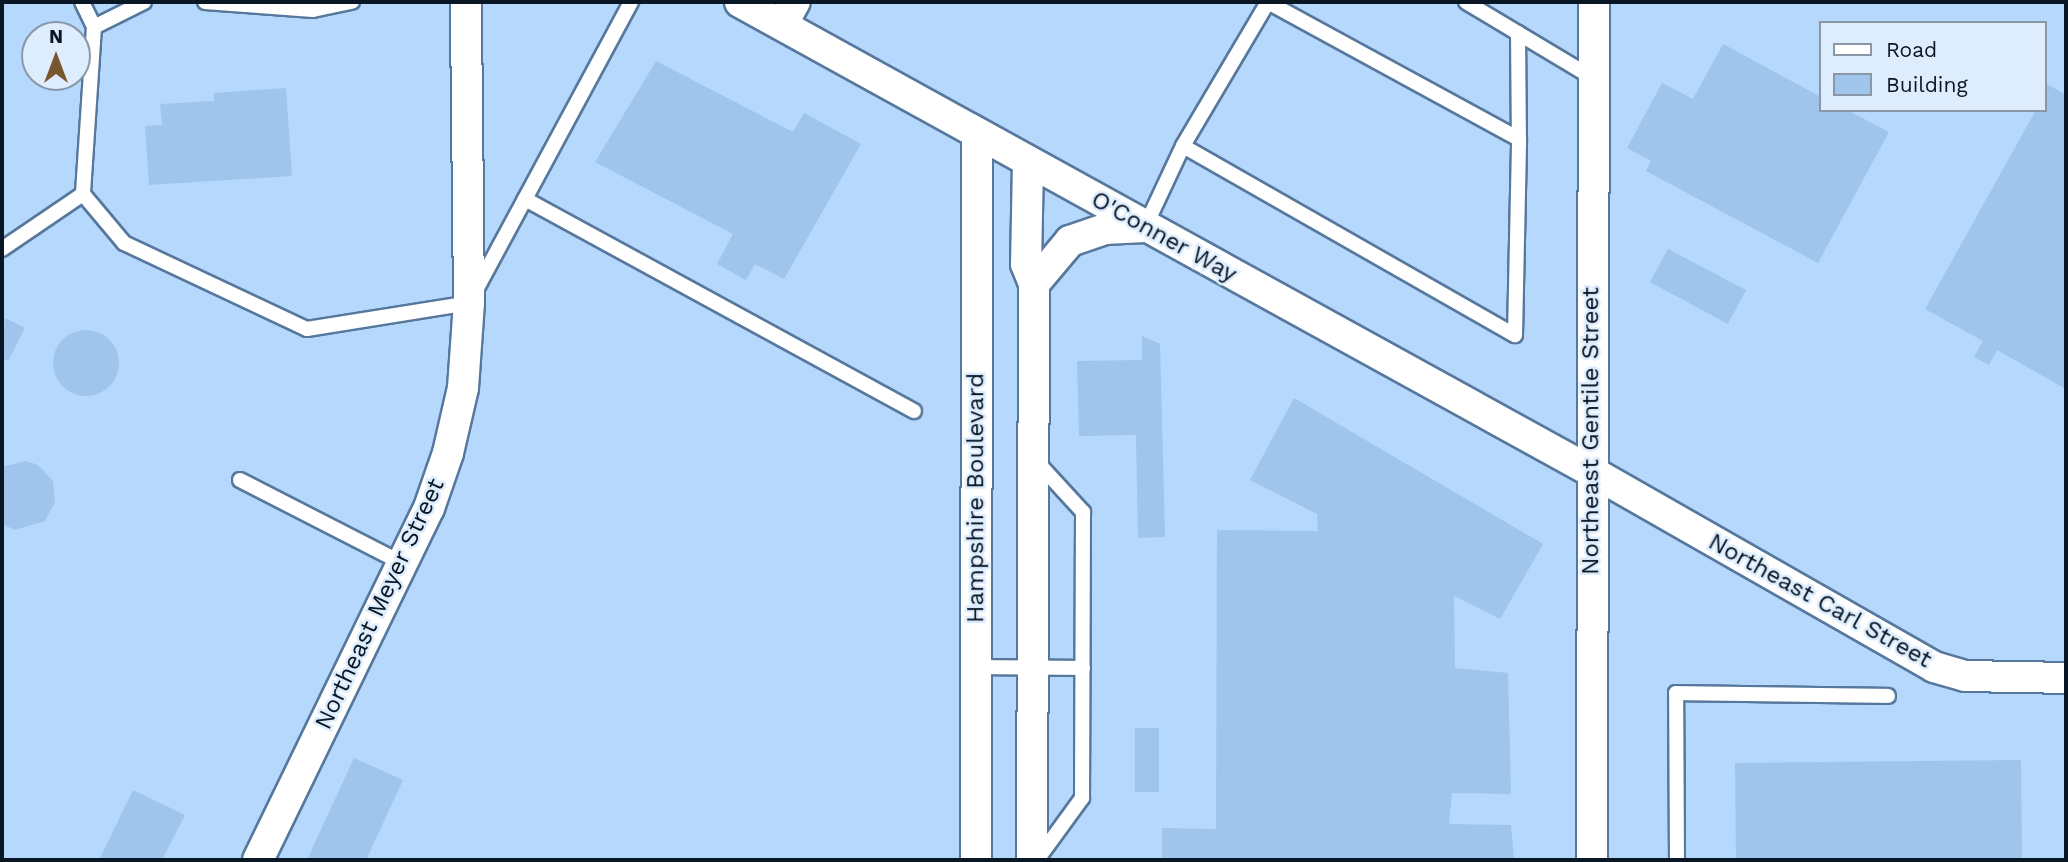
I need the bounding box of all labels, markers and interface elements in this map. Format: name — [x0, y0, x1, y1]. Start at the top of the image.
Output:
north arrow — [21, 21, 91, 91]
legend — [1820, 21, 2047, 112]
text: N — [49, 25, 63, 48]
text: Road — [1886, 37, 1937, 62]
text: Building — [1886, 72, 1968, 97]
street label: O'Conner Way — [1086, 185, 1242, 289]
street label: Northeast Gentile Street — [1577, 287, 1605, 575]
street label: Hampshire Boulevard — [962, 373, 990, 623]
street label: Northeast Meyer Street — [309, 474, 451, 734]
street label: Northeast Carl Street — [1703, 527, 1937, 675]

